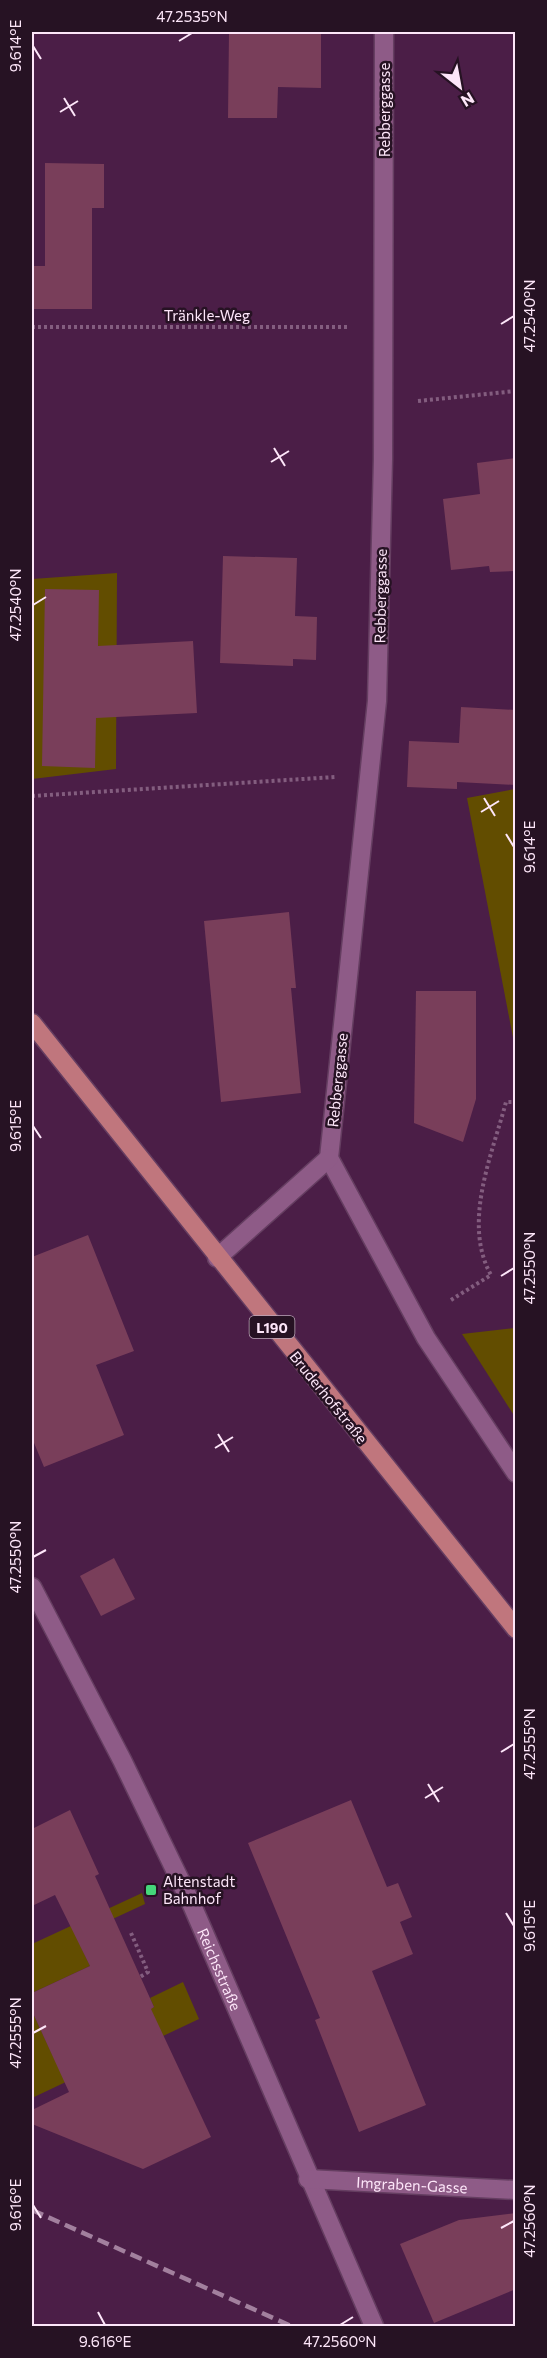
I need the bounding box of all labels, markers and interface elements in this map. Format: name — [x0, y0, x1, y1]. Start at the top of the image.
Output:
text: 47.2535°N — [156, 7, 228, 25]
text: 9.614°E — [6, 20, 24, 72]
north arrow — [430, 57, 490, 117]
street label: Rebberggasse — [375, 63, 393, 157]
text: N — [458, 89, 478, 112]
text: 47.2540°N — [520, 279, 538, 353]
street label: Tränkle-Weg — [164, 306, 250, 324]
street label: Rebberggasse — [370, 548, 390, 643]
text: 47.2540°N — [6, 568, 24, 642]
text: 9.614°E — [520, 821, 538, 873]
street label: Rebberggasse — [323, 1032, 351, 1128]
text: 9.615°E — [6, 1100, 24, 1152]
text: 47.2550°N — [520, 1232, 538, 1304]
road number: L190 — [250, 1316, 294, 1338]
street label: Bruderhofstraße — [286, 1347, 372, 1447]
text: 47.2550°N — [6, 1521, 24, 1593]
text: 47.2555°N — [520, 1708, 538, 1780]
place label: Altenstadt Bahnhof — [163, 1872, 235, 1907]
marker: Altenstadt Bahnhof — [144, 1883, 158, 1897]
text: 9.615°E — [520, 1900, 538, 1952]
street label: Reichsstraße — [194, 1925, 245, 2013]
text: 47.2555°N — [6, 1997, 24, 2069]
street label: Imgraben-Gasse — [356, 2173, 468, 2196]
text: 9.616°E — [6, 2179, 24, 2231]
text: 47.2560°N — [520, 2184, 538, 2258]
text: 9.616°E — [79, 2332, 131, 2350]
text: 47.2560°N — [303, 2332, 377, 2350]

